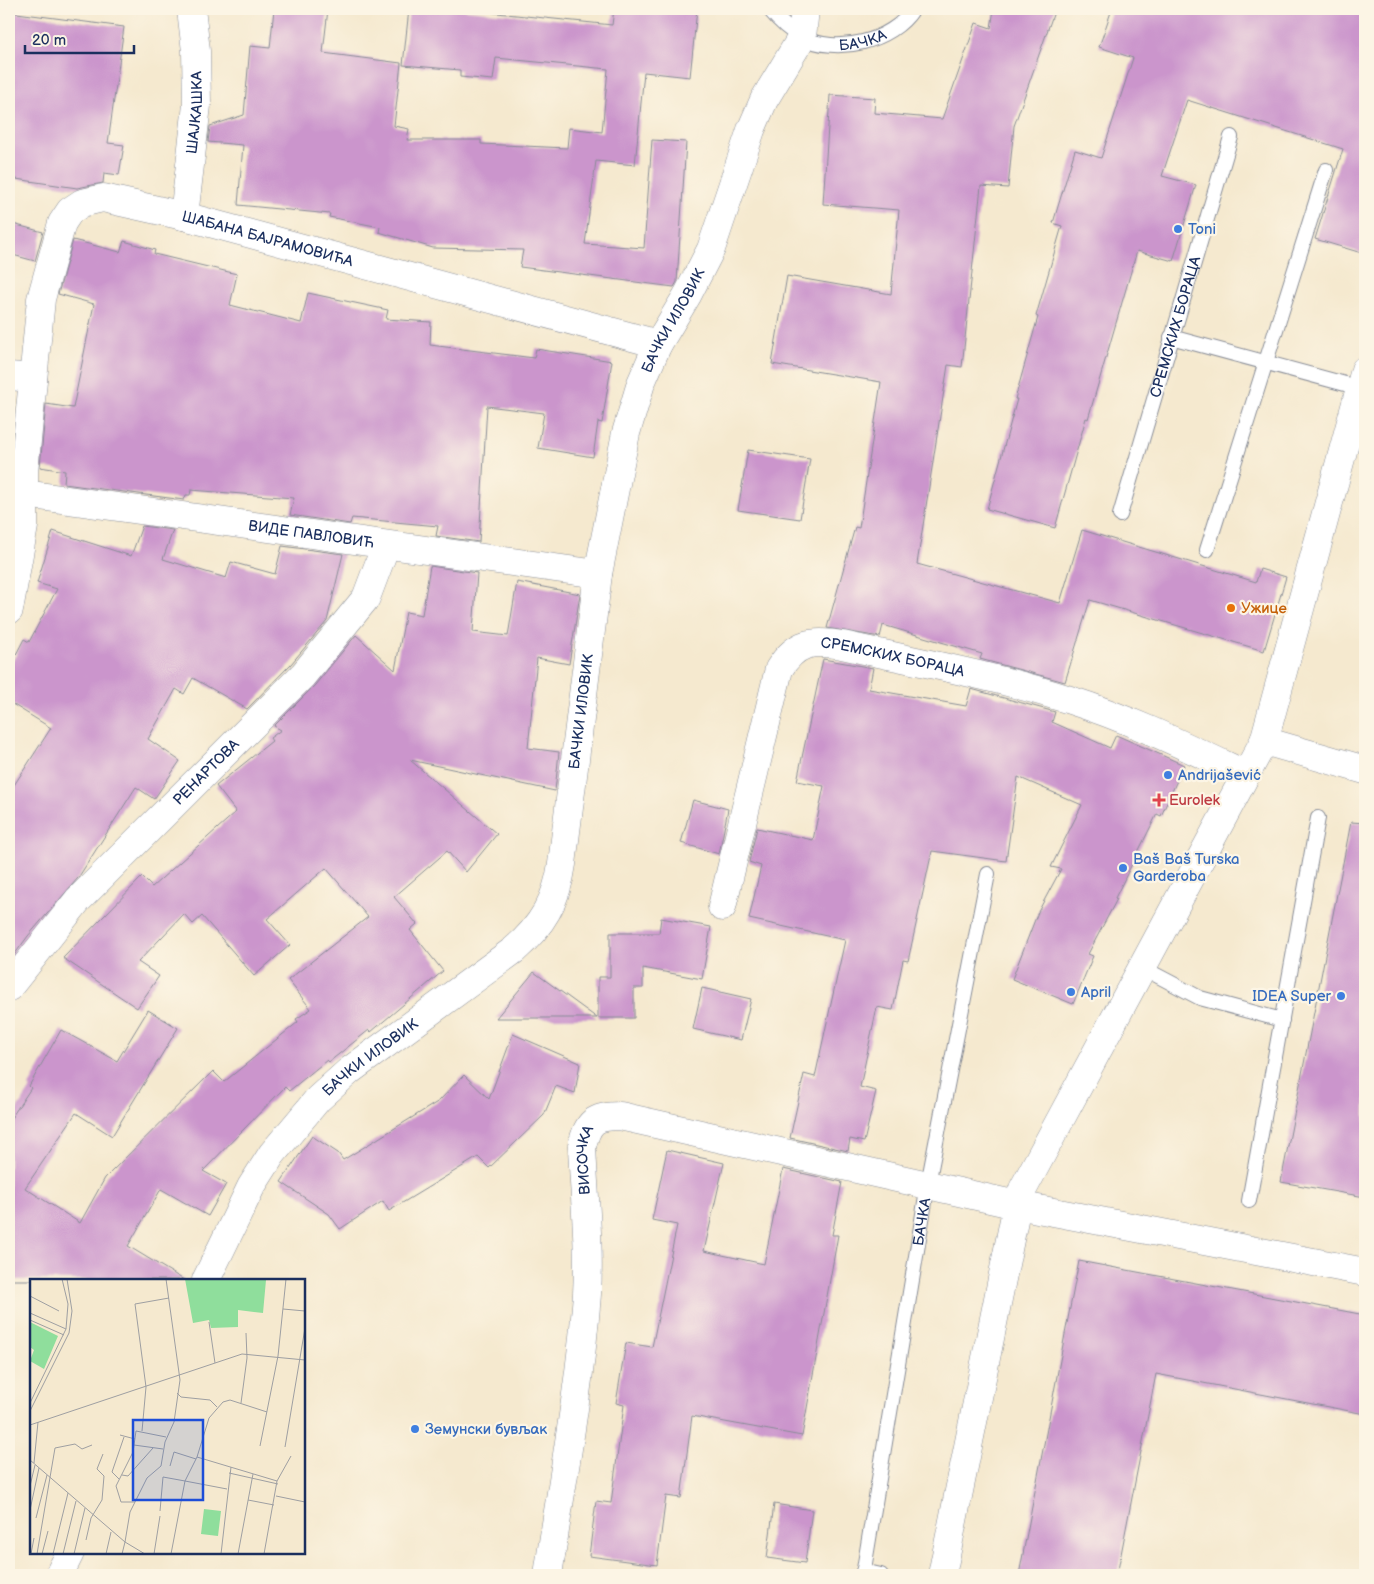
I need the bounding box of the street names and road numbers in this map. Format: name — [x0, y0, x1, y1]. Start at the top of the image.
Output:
street label: БАЧКА — [838, 25, 891, 55]
street label: ШАЈКАШКА — [182, 70, 207, 155]
street label: ШАБАНА БАЈРАМОВИЋА — [180, 207, 356, 271]
street label: СРЕМСКИХ БОРАЦА — [1146, 253, 1206, 400]
street label: БАЧКИ ИЛОВИК — [638, 265, 710, 376]
street label: ВИДЕ ПАВЛОВИЋ — [247, 516, 375, 553]
street label: СРЕМСКИХ БОРАЦА — [820, 634, 967, 682]
street label: БАЧКИ ИЛОВИК — [565, 653, 598, 770]
street label: РЕНАРТОВА — [169, 735, 244, 810]
street label: БАЧКИ ИЛОВИК — [319, 1014, 422, 1101]
street label: ВИСОЧКА — [573, 1121, 599, 1195]
street label: БАЧКА — [909, 1196, 936, 1247]

